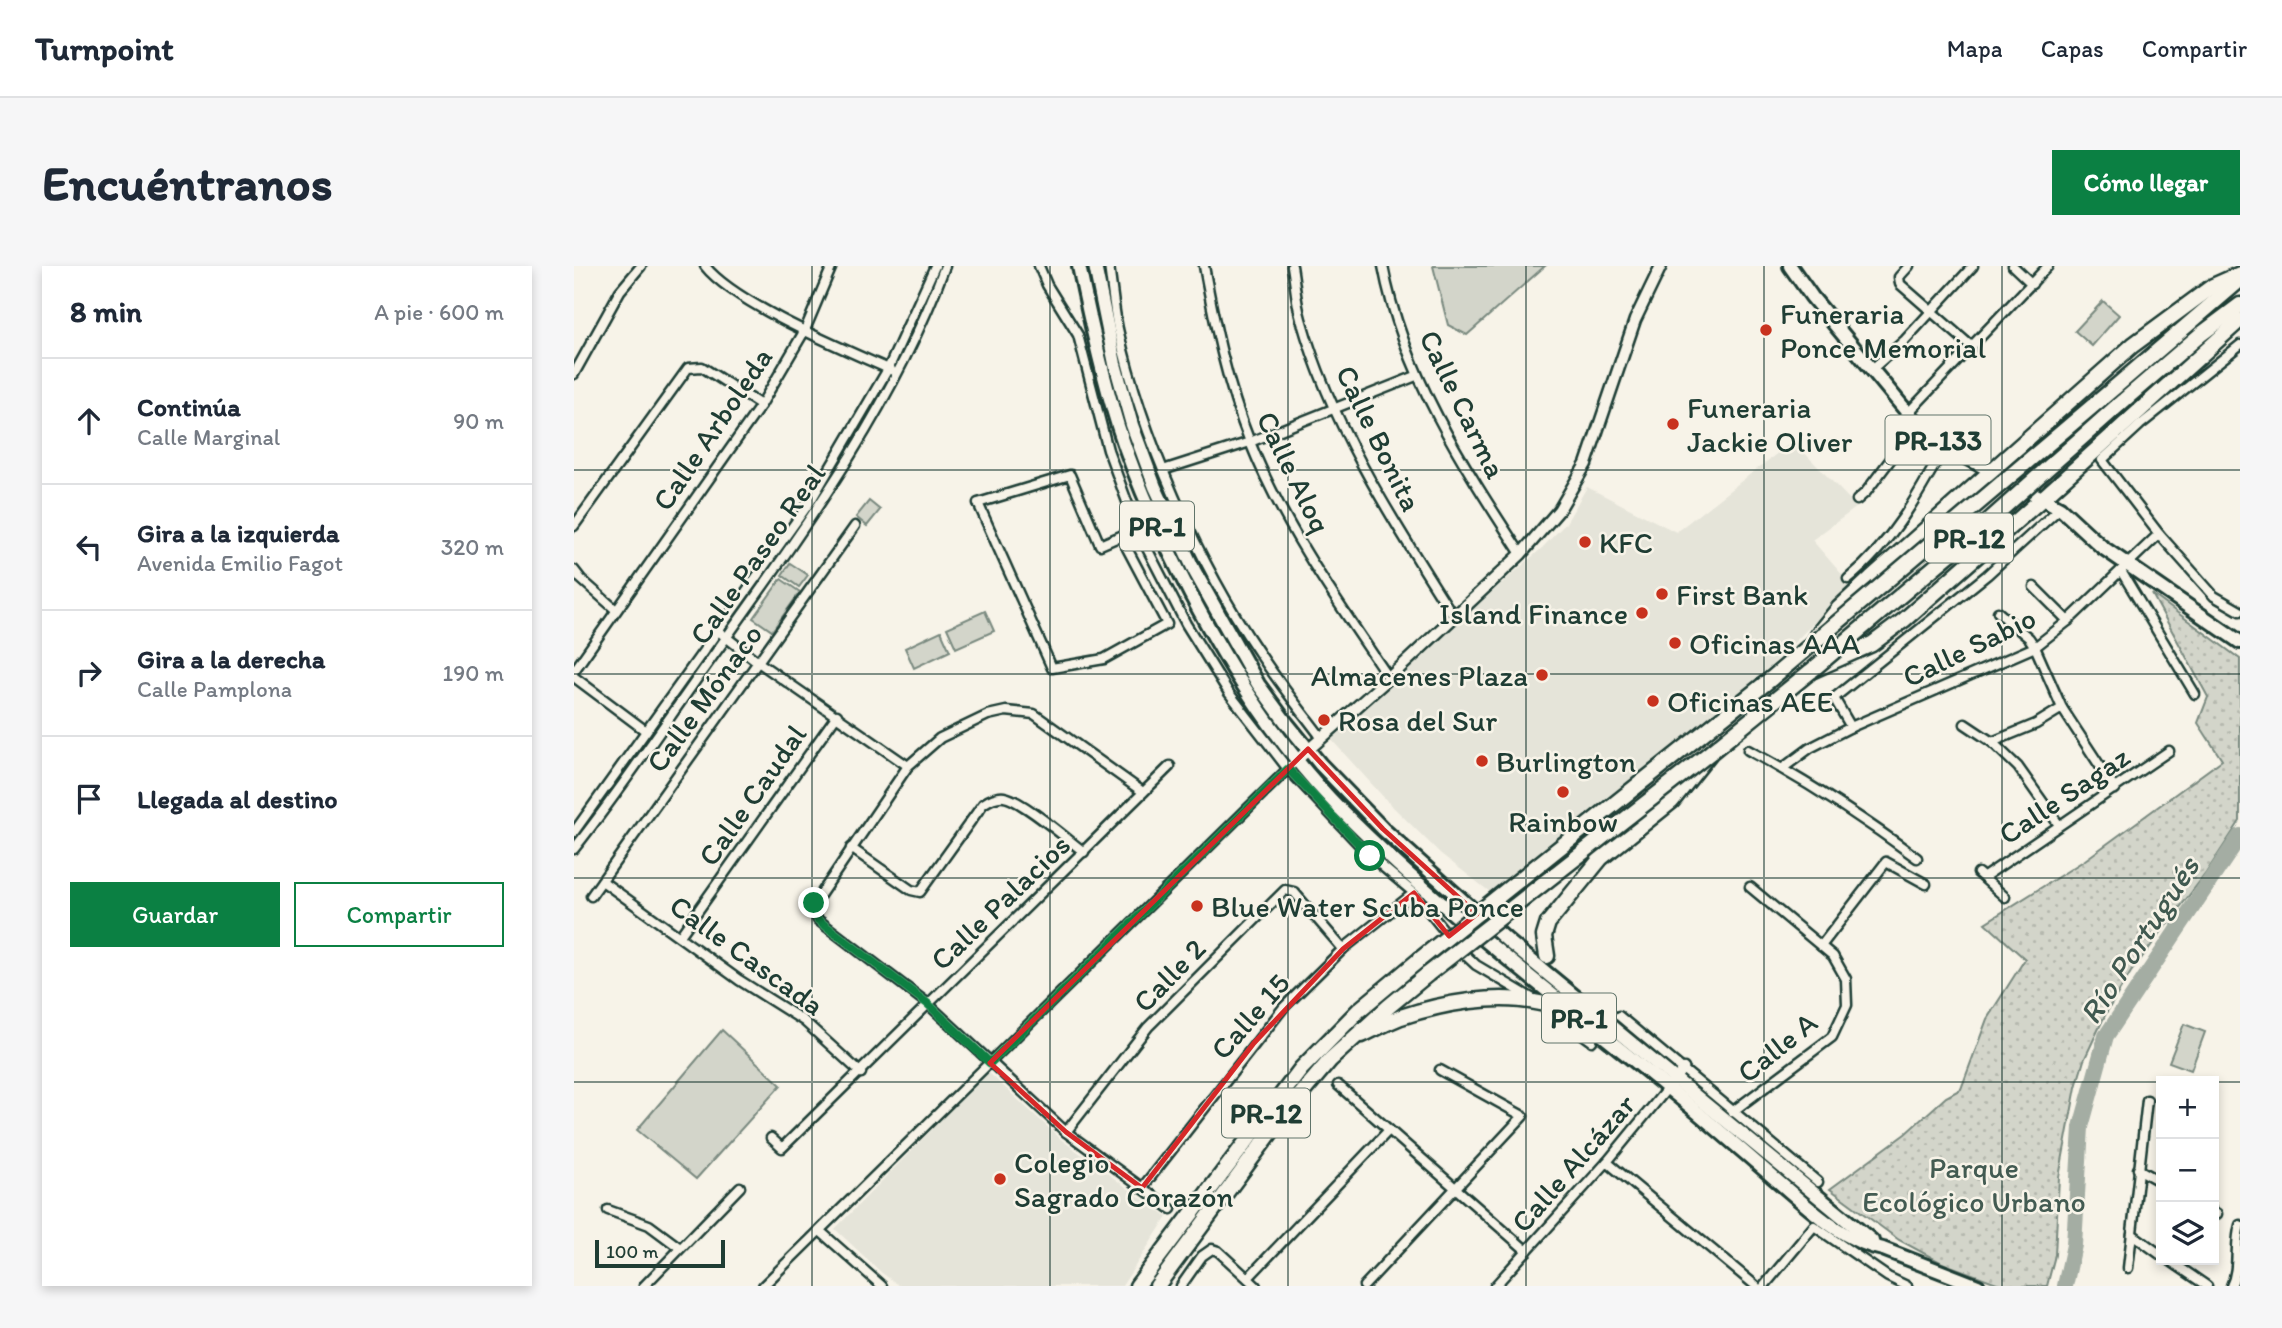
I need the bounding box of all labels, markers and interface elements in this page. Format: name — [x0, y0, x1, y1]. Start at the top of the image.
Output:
text: Turnpoint — [35, 29, 174, 68]
text: Mapa — [1947, 34, 2003, 63]
text: Capas — [2041, 34, 2104, 63]
text: Compartir — [2142, 34, 2247, 63]
button: Cómo llegar — [2052, 150, 2240, 215]
text: Encuéntranos — [42, 153, 333, 212]
text: 8 min — [70, 293, 142, 330]
place label: Funeraria Ponce Memorial — [1780, 295, 1987, 366]
text: A pie · 600 m — [374, 298, 504, 326]
marker: Funeraria Ponce Memorial — [1758, 322, 1774, 338]
street label: Calle Carma — [1411, 324, 1515, 485]
street label: Calle Arboleda — [644, 340, 780, 518]
street label: Calle Bonita — [1328, 359, 1430, 517]
place label: Funeraria Jackie Oliver — [1687, 389, 1853, 460]
text: Continúa — [137, 391, 241, 423]
icon: ahead — [70, 402, 108, 440]
street label: Calle Aloq — [1249, 405, 1339, 539]
text: 90 m — [453, 407, 504, 435]
marker: Funeraria Jackie Oliver — [1665, 416, 1681, 432]
road number: PR-133 — [1886, 416, 1990, 464]
text: Calle Marginal — [137, 423, 280, 451]
street label: Calle Paseo Real — [681, 456, 833, 652]
road number: PR-1 — [1120, 502, 1194, 550]
road number: PR-12 — [1925, 513, 2013, 562]
text: Gira a la izquierda — [137, 517, 340, 549]
place label: KFC — [1599, 524, 1653, 561]
icon: left — [70, 528, 108, 566]
text: 320 m — [441, 533, 504, 561]
marker: KFC — [1577, 534, 1593, 550]
text: Avenida Emilio Fagot — [137, 549, 343, 577]
place label: First Bank — [1676, 576, 1808, 613]
marker: First Bank — [1654, 586, 1670, 602]
place label: Island Finance — [1439, 595, 1628, 632]
street label: Calle Sabio — [1896, 599, 2042, 695]
marker: Island Finance — [1634, 605, 1650, 621]
street label: Calle Mónaco — [638, 617, 770, 779]
place label: Oficinas AAA — [1689, 625, 1860, 662]
marker: Oficinas AAA — [1667, 635, 1683, 651]
text: Gira a la derecha — [137, 643, 325, 675]
icon: right — [70, 654, 108, 692]
place label: Almacenes Plaza — [1311, 657, 1528, 694]
text: 190 m — [443, 659, 504, 687]
marker: Almacenes Plaza — [1534, 667, 1550, 683]
text: Calle Pamplona — [137, 675, 292, 703]
place label: Oficinas AEE — [1667, 683, 1833, 720]
marker: Oficinas AEE — [1645, 693, 1661, 709]
place label: Rosa del Sur — [1338, 702, 1497, 739]
marker: Rosa del Sur — [1316, 712, 1332, 728]
street label: Calle Caudal — [690, 717, 814, 873]
street label: Calle Sagaz — [1991, 738, 2137, 852]
place label: Burlington — [1496, 743, 1636, 780]
marker: Burlington — [1474, 753, 1490, 769]
icon: arrive — [70, 780, 108, 818]
text: Llegada al destino — [137, 783, 338, 815]
marker: Rainbow — [1555, 784, 1571, 800]
place label: Rainbow — [1508, 803, 1618, 840]
street label: Calle Palacios — [922, 826, 1078, 978]
route start — [1354, 840, 1385, 871]
water label: Río Portugués — [2071, 848, 2208, 1031]
button: Guardar — [70, 882, 280, 947]
button: Compartir — [294, 882, 504, 947]
street label: Calle Cascada — [663, 887, 832, 1024]
route end — [798, 887, 829, 918]
place label: Blue Water Scuba Ponce — [1211, 888, 1524, 925]
marker: Blue Water Scuba Ponce — [1189, 898, 1205, 914]
street label: Calle 2 — [1125, 930, 1213, 1020]
street label: Calle 15 — [1202, 965, 1298, 1067]
road number: PR-1 — [1542, 994, 1616, 1042]
street label: Calle A — [1730, 1004, 1824, 1090]
map controls — [2156, 1076, 2219, 1265]
button: + — [2156, 1076, 2219, 1139]
street label: Calle Alcázar — [1503, 1086, 1643, 1240]
road number: PR-12 — [1222, 1088, 1310, 1138]
button: − — [2156, 1139, 2219, 1202]
place label: Colegio Sagrado Corazón — [1014, 1144, 1234, 1215]
park label: Parque Ecológico Urbano — [1862, 1149, 2086, 1220]
marker: Colegio Sagrado Corazón — [992, 1171, 1008, 1187]
button: layers — [2156, 1202, 2219, 1265]
scale bar — [595, 1237, 724, 1269]
text: 100 m — [606, 1240, 658, 1263]

